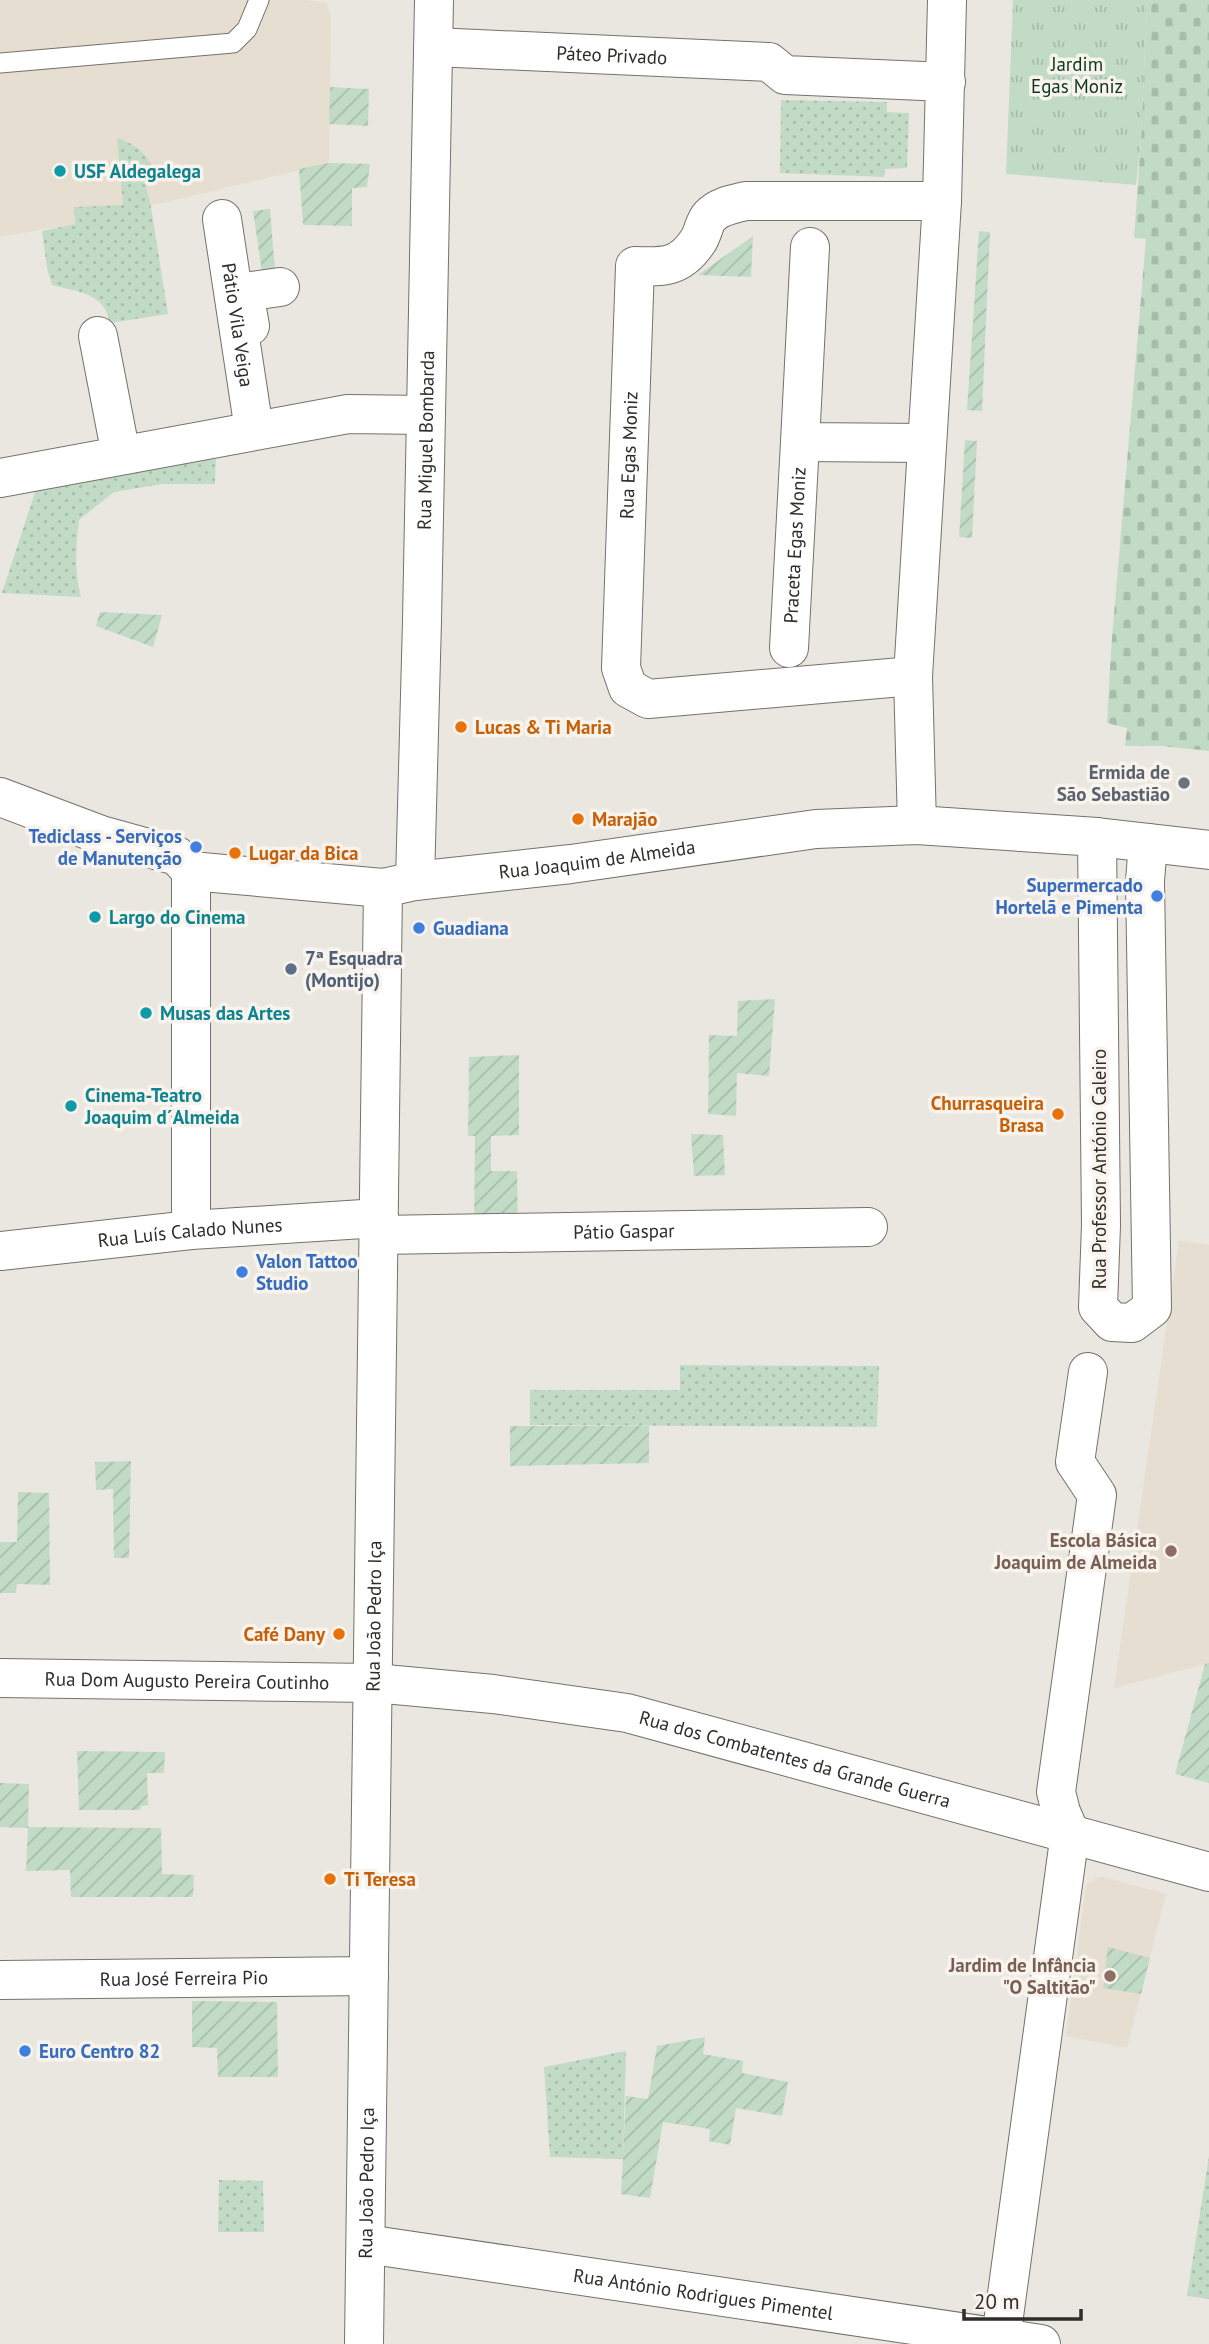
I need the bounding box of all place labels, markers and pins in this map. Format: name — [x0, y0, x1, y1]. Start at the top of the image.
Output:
place label: USF Aldegalega — [74, 159, 201, 183]
marker: USF Aldegalega — [52, 163, 68, 179]
place label: Lucas & Ti Maria — [475, 715, 612, 739]
marker: Lucas & Ti Maria — [453, 719, 469, 735]
place label: Ermida de São Sebastião — [1057, 760, 1170, 806]
marker: Ermida de São Sebastião — [1176, 775, 1192, 791]
place label: Marajão — [592, 807, 657, 831]
marker: Marajão — [570, 811, 586, 827]
place label: Tediclass - Serviços de Manutenção — [29, 824, 182, 870]
marker: Tediclass - Serviços de Manutenção — [188, 839, 204, 855]
place label: Lugar da Bica — [249, 841, 359, 865]
marker: Lugar da Bica — [227, 845, 243, 861]
place label: Supermercado Hortelã e Pimenta — [995, 873, 1143, 919]
marker: Supermercado Hortelã e Pimenta — [1149, 888, 1165, 904]
place label: Largo do Cinema — [109, 905, 246, 929]
marker: Largo do Cinema — [87, 909, 103, 925]
place label: Guadiana — [433, 916, 509, 940]
marker: Guadiana — [411, 920, 427, 936]
place label: 7ª Esquadra (Montijo) — [305, 946, 403, 992]
marker: 7ª Esquadra (Montijo) — [283, 961, 299, 977]
place label: Musas das Artes — [160, 1001, 290, 1025]
marker: Musas das Artes — [138, 1005, 154, 1021]
place label: Cinema-Teatro Joaquim d´Almeida — [84, 1083, 239, 1129]
place label: Churrasqueira Brasa — [931, 1091, 1044, 1137]
marker: Cinema-Teatro Joaquim d´Almeida — [63, 1098, 79, 1114]
marker: Churrasqueira Brasa — [1050, 1106, 1066, 1122]
place label: Valon Tattoo Studio — [255, 1249, 358, 1295]
marker: Valon Tattoo Studio — [234, 1264, 250, 1280]
place label: Escola Básica Joaquim de Almeida — [994, 1528, 1157, 1574]
marker: Escola Básica Joaquim de Almeida — [1163, 1543, 1179, 1559]
place label: Café Dany — [244, 1622, 326, 1646]
marker: Café Dany — [331, 1626, 347, 1642]
place label: Ti Teresa — [344, 1867, 416, 1891]
marker: Ti Teresa — [322, 1871, 338, 1887]
place label: Jardim de Infância "O Saltitão" — [948, 1953, 1096, 1999]
marker: Jardim de Infância "O Saltitão" — [1102, 1968, 1118, 1984]
place label: Euro Centro 82 — [39, 2039, 160, 2063]
marker: Euro Centro 82 — [17, 2043, 33, 2059]

